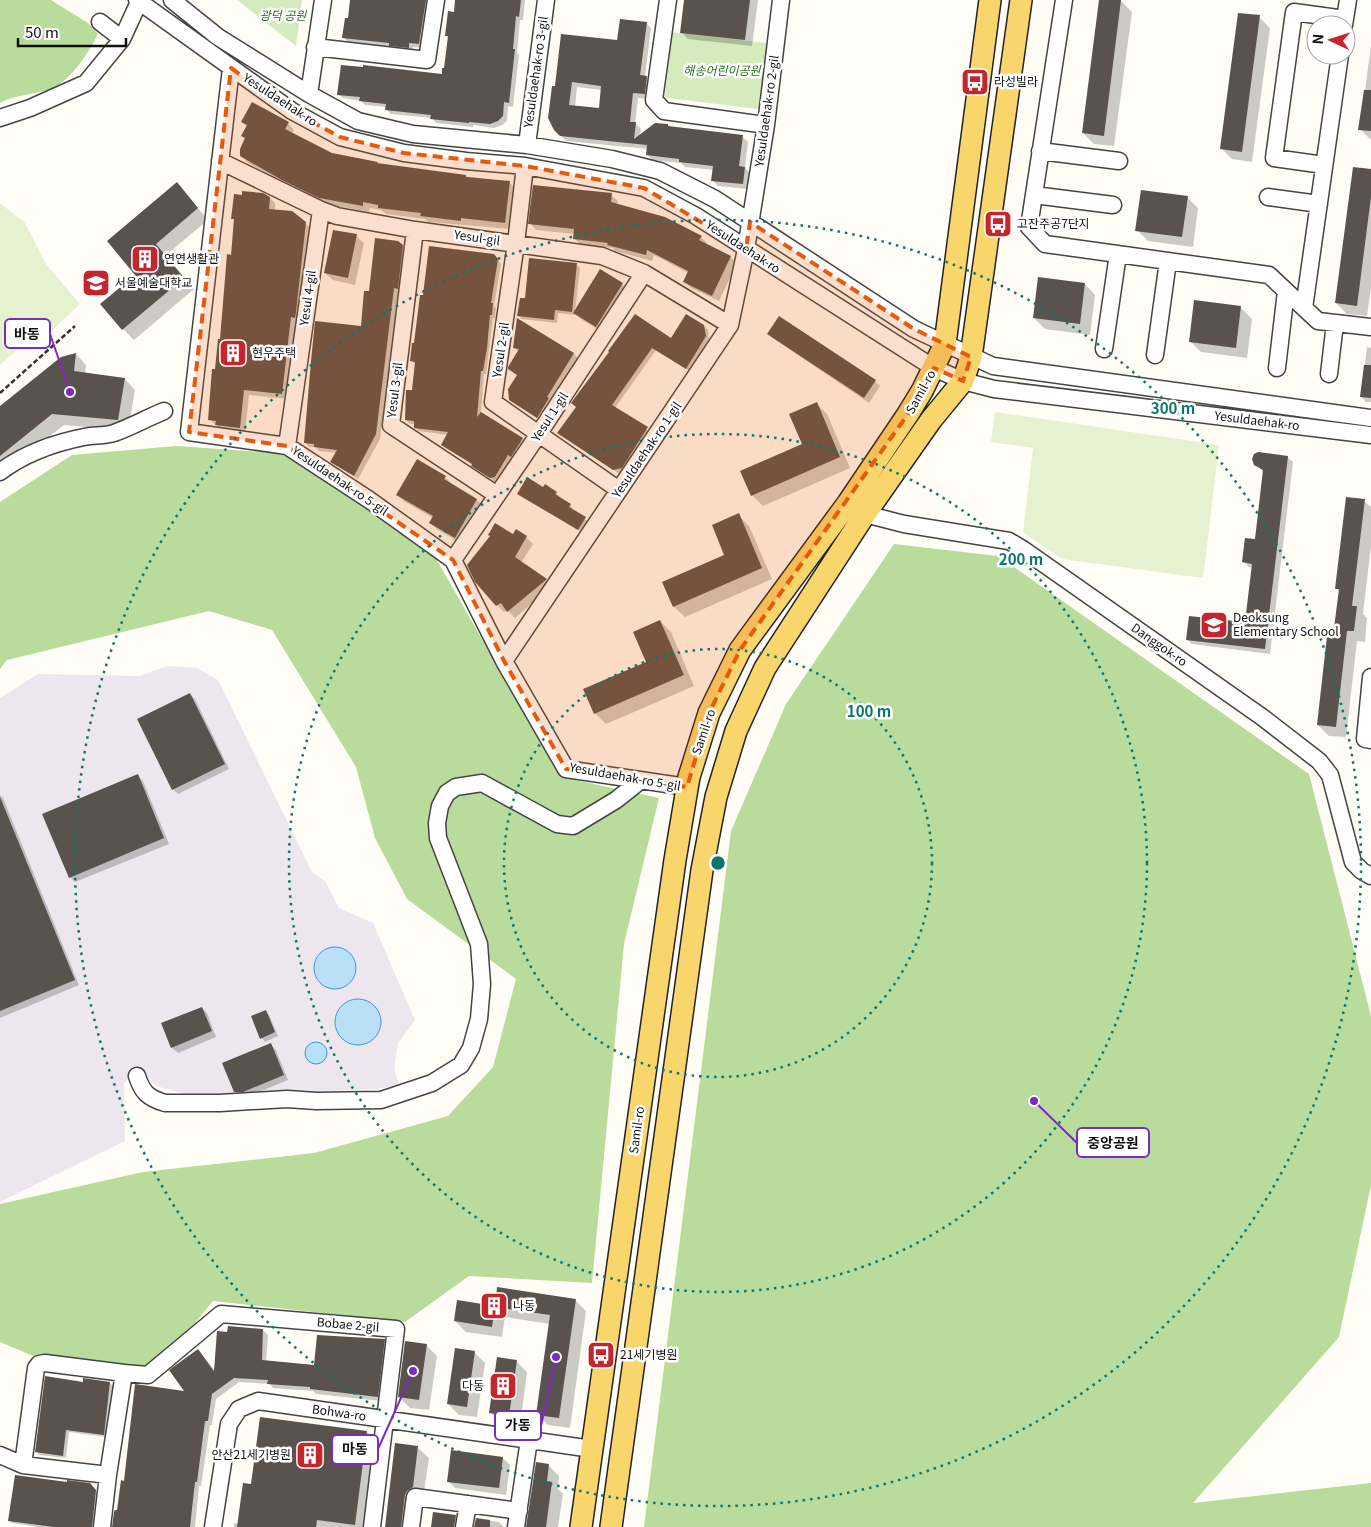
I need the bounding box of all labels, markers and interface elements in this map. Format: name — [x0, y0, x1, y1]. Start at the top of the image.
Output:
park label: 광덕 공원 — [260, 6, 307, 23]
scale bar — [18, 15, 125, 47]
street label: Yesuldaehak-ro 3-gil — [518, 15, 551, 130]
north arrow — [1306, 15, 1356, 65]
text: 50 m — [25, 21, 59, 42]
text: N — [1307, 33, 1327, 45]
street label: Yesuldaehak-ro 2-gil — [749, 54, 782, 169]
park label: 해송어린이공원 — [683, 61, 762, 78]
bus stop icon: 라성빌라 — [960, 67, 990, 97]
street label: Yesuldaehak-ro — [239, 68, 321, 129]
place label: 라성빌라 — [994, 72, 1038, 89]
bus stop icon: 고잔주공7단지 — [983, 209, 1013, 239]
place label: 고잔주공7단지 — [1017, 214, 1090, 231]
street label: Yesuldaehak-ro — [702, 215, 784, 276]
street label: Yesul-gil — [452, 225, 501, 248]
building icon: 연연생활관 — [130, 244, 160, 274]
place label: 연연생활관 — [164, 249, 219, 266]
school or university icon: 서울예술대학교 — [81, 268, 111, 298]
street label: Yesul 4-gil — [294, 269, 319, 328]
place label: 서울예술대학교 — [115, 273, 192, 290]
callout: 바동 — [5, 319, 50, 348]
street label: Yesul 2-gil — [487, 321, 512, 380]
text: 바동 — [14, 323, 40, 343]
building icon: 현우주택 — [218, 338, 248, 368]
place label: 현우주택 — [252, 343, 296, 360]
street label: Yesul 3-gil — [382, 361, 405, 420]
street label: Samil-ro — [901, 366, 939, 416]
street label: Yesul 1-gil — [526, 388, 571, 445]
text: 300 m — [1151, 397, 1195, 418]
street label: Yesuldaehak-ro 1-gil — [607, 398, 684, 501]
street label: Yesuldaehak-ro — [1213, 406, 1301, 433]
street label: Yesuldaehak-ro 5-gil — [289, 441, 392, 518]
text: 200 m — [999, 548, 1043, 569]
place label: Deoksung Elementary School — [1233, 608, 1339, 639]
school or university icon: Deoksung Elementary School — [1199, 610, 1229, 640]
street label: Danggok-ro — [1128, 618, 1191, 669]
text: 100 m — [847, 700, 891, 721]
street label: Samil-ro — [687, 706, 718, 757]
street label: Yesuldaehak-ro 5-gil — [567, 757, 682, 794]
centre of rings — [709, 854, 727, 872]
street label: Samil-ro — [624, 1105, 647, 1155]
callout: 중앙공원 — [1077, 1128, 1149, 1157]
text: 중앙공원 — [1087, 1132, 1139, 1152]
building icon: 나동 — [479, 1291, 509, 1321]
place label: 나동 — [513, 1296, 535, 1313]
street label: Bobae 2-gil — [316, 1312, 380, 1335]
bus stop icon: 21세기병원 — [586, 1340, 616, 1370]
place label: 21세기병원 — [620, 1345, 677, 1362]
building icon: 다동 — [488, 1371, 518, 1401]
place label: 다동 — [462, 1376, 484, 1393]
street label: Bohwa-ro — [311, 1399, 367, 1424]
callout: 가동 — [495, 1411, 541, 1440]
text: 가동 — [505, 1414, 531, 1434]
callout: 마동 — [332, 1435, 378, 1464]
text: 마동 — [342, 1438, 368, 1458]
building icon: 안산21세기병원 — [295, 1440, 325, 1470]
place label: 안산21세기병원 — [211, 1445, 291, 1462]

